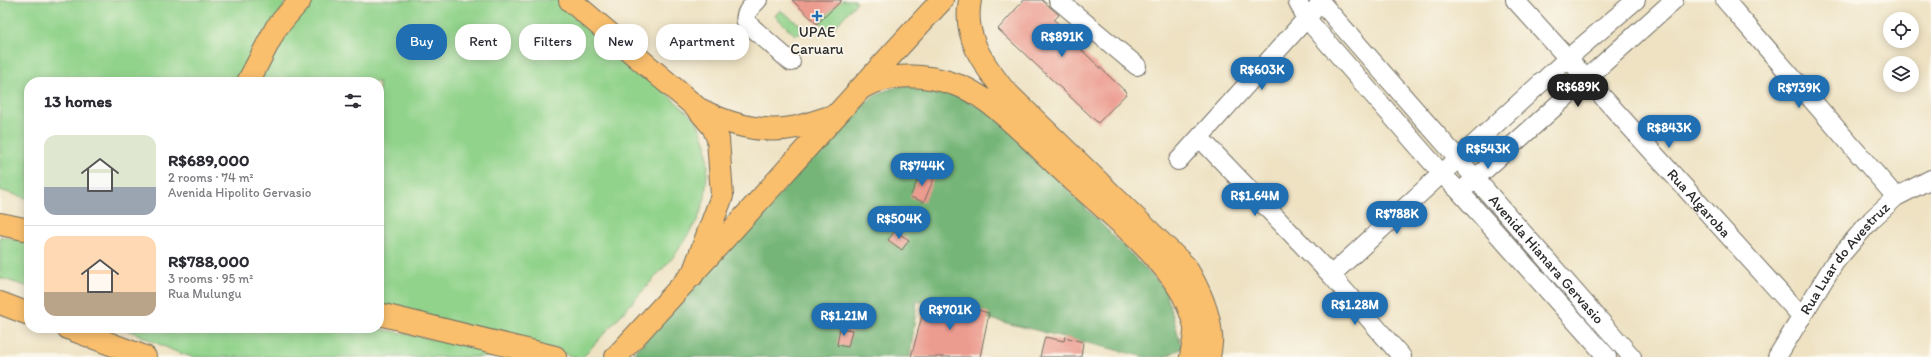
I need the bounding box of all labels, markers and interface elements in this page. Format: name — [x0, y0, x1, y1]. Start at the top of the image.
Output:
marker: UPAE Caruaru — [811, 10, 823, 22]
map controls — [1883, 12, 1919, 92]
button: locate — [1883, 12, 1919, 48]
place label: UPAE Caruaru — [790, 23, 844, 58]
chip: Buy — [396, 24, 447, 60]
chip: Rent — [455, 24, 511, 60]
chip: Filters — [519, 24, 586, 60]
chip: New — [594, 24, 648, 60]
chip: Apartment — [656, 24, 749, 60]
pin: R$891K — [1029, 24, 1095, 58]
text: R$891K — [1041, 29, 1083, 44]
button: layers — [1883, 56, 1919, 92]
pin: R$603K — [1229, 57, 1295, 91]
text: R$603K — [1240, 62, 1284, 77]
pin: R$689K — [1545, 74, 1611, 108]
pin: R$739K — [1766, 75, 1832, 109]
text: R$689K — [1556, 79, 1600, 94]
text: R$739K — [1778, 80, 1820, 95]
icon: filters — [342, 90, 364, 112]
text: 13 homes — [44, 91, 112, 111]
pin: R$843K — [1636, 115, 1702, 149]
text: R$843K — [1647, 120, 1691, 135]
pin: R$543K — [1455, 136, 1521, 170]
text: R$543K — [1466, 141, 1510, 156]
text: R$689,000 — [168, 150, 250, 170]
icon: home — [76, 151, 124, 199]
pin: R$744K — [889, 153, 955, 187]
text: R$744K — [900, 158, 944, 173]
street label: Rua Algaroba — [1663, 165, 1735, 242]
text: 2 rooms · 74 m² — [168, 170, 254, 185]
pin: R$1.64M — [1218, 183, 1292, 217]
text: Avenida Hipolito Gervasio — [168, 185, 311, 200]
text: R$1.64M — [1231, 188, 1279, 203]
street label: Avenida Hianara Gervasio — [1485, 191, 1608, 328]
street label: Rua Luar do Avestruz — [1796, 198, 1893, 318]
pin: R$788K — [1364, 201, 1430, 235]
pin: R$504K — [866, 206, 932, 240]
text: R$788K — [1375, 206, 1419, 221]
text: R$504K — [876, 211, 922, 226]
text: R$788,000 — [168, 251, 249, 271]
icon: home — [76, 252, 124, 300]
text: 3 rooms · 95 m² — [168, 271, 253, 286]
text: Rua Mulungu — [168, 286, 242, 301]
pin: R$1.28M — [1318, 292, 1392, 326]
pin: R$701K — [917, 297, 983, 331]
text: R$1.28M — [1331, 297, 1379, 312]
text: R$701K — [928, 302, 972, 317]
pin: R$1.21M — [807, 303, 881, 337]
text: R$1.21M — [820, 308, 868, 323]

